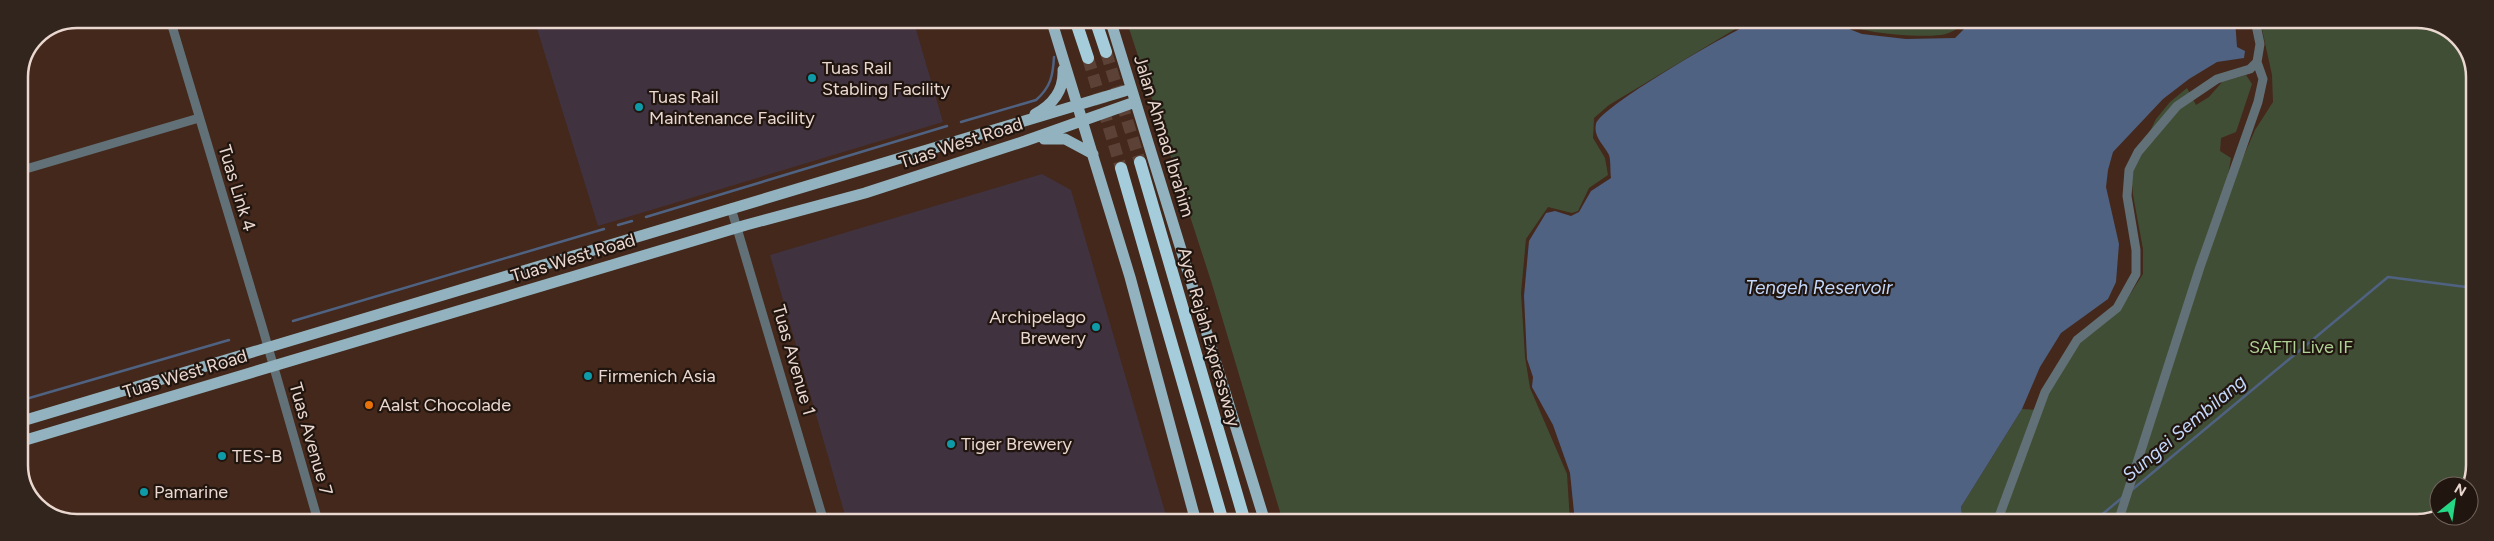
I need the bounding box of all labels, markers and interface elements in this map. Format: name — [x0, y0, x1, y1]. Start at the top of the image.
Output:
street label: Jalan Ahmad Ibrahim — [1129, 52, 1199, 220]
place label: Tuas Rail Stabling Facility — [822, 57, 950, 100]
marker: Tuas Rail Stabling Facility — [806, 72, 818, 84]
place label: Tuas Rail Maintenance Facility — [649, 86, 815, 129]
marker: Tuas Rail Maintenance Facility — [633, 101, 645, 113]
street label: Tuas West Road — [896, 113, 1026, 173]
street label: Tuas Link 4 — [213, 142, 261, 234]
street label: Tuas West Road — [508, 229, 638, 287]
street label: Ayer Rajah Expressway — [1173, 245, 1245, 430]
water label: Tengeh Reservoir — [1746, 276, 1893, 299]
street label: Tuas Avenue 1 — [768, 302, 820, 418]
place label: Archipelago Brewery — [989, 306, 1087, 349]
marker: Archipelago Brewery — [1090, 321, 1102, 333]
park label: SAFTI Live IF — [2249, 336, 2353, 358]
street label: Tuas West Road — [120, 345, 250, 403]
place label: Firmenich Asia — [598, 365, 716, 387]
marker: Firmenich Asia — [582, 370, 594, 382]
water label: Sungei Sembilang — [2117, 370, 2251, 486]
street label: Tuas Avenue 7 — [284, 380, 338, 498]
place label: Aalst Chocolade — [379, 394, 511, 416]
marker: Aalst Chocolade — [363, 399, 375, 411]
place label: Tiger Brewery — [961, 433, 1073, 455]
marker: Tiger Brewery — [945, 438, 957, 450]
place label: TES-B — [232, 445, 282, 467]
marker: TES-B — [216, 450, 228, 462]
north arrow — [2429, 476, 2479, 526]
text: N — [2451, 480, 2469, 500]
place label: Pamarine — [154, 481, 228, 503]
marker: Pamarine — [138, 486, 150, 498]

